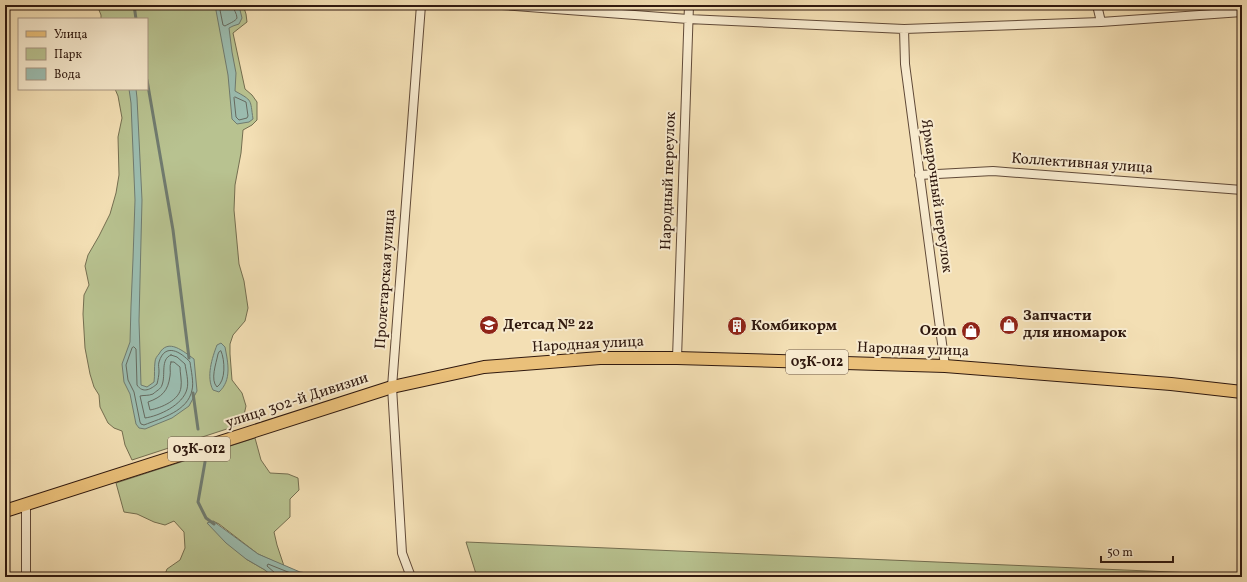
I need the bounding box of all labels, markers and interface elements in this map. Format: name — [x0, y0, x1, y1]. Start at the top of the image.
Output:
legend — [18, 18, 148, 90]
text: Улица — [54, 27, 87, 43]
text: Парк — [54, 47, 82, 63]
text: Вода — [54, 67, 81, 83]
street label: Народный переулок — [656, 111, 682, 251]
street label: Ярмарочный переулок — [915, 118, 957, 274]
street label: Коллективная улица — [1010, 149, 1154, 179]
street label: Пролетарская улица — [371, 208, 401, 350]
place label: Запчасти для иномарок — [1023, 306, 1127, 344]
school or university icon: Детсад № 22 — [478, 314, 500, 336]
shop icon: Запчасти для иномарок — [998, 314, 1020, 336]
place label: Детсад № 22 — [503, 315, 594, 336]
building icon: Комбикорм — [726, 315, 748, 337]
place label: Комбикорм — [751, 316, 837, 337]
shop icon: Ozon — [960, 320, 982, 342]
place label: Ozon — [920, 321, 957, 342]
street label: Народная улица — [531, 332, 645, 358]
street label: Народная улица — [857, 338, 969, 362]
road number: 03К-012 — [786, 350, 848, 374]
street label: улица 302-й Дивизии — [223, 368, 371, 434]
road number: 03К-012 — [168, 437, 230, 461]
scale bar — [1101, 538, 1173, 564]
text: 50 m — [1107, 545, 1133, 561]

